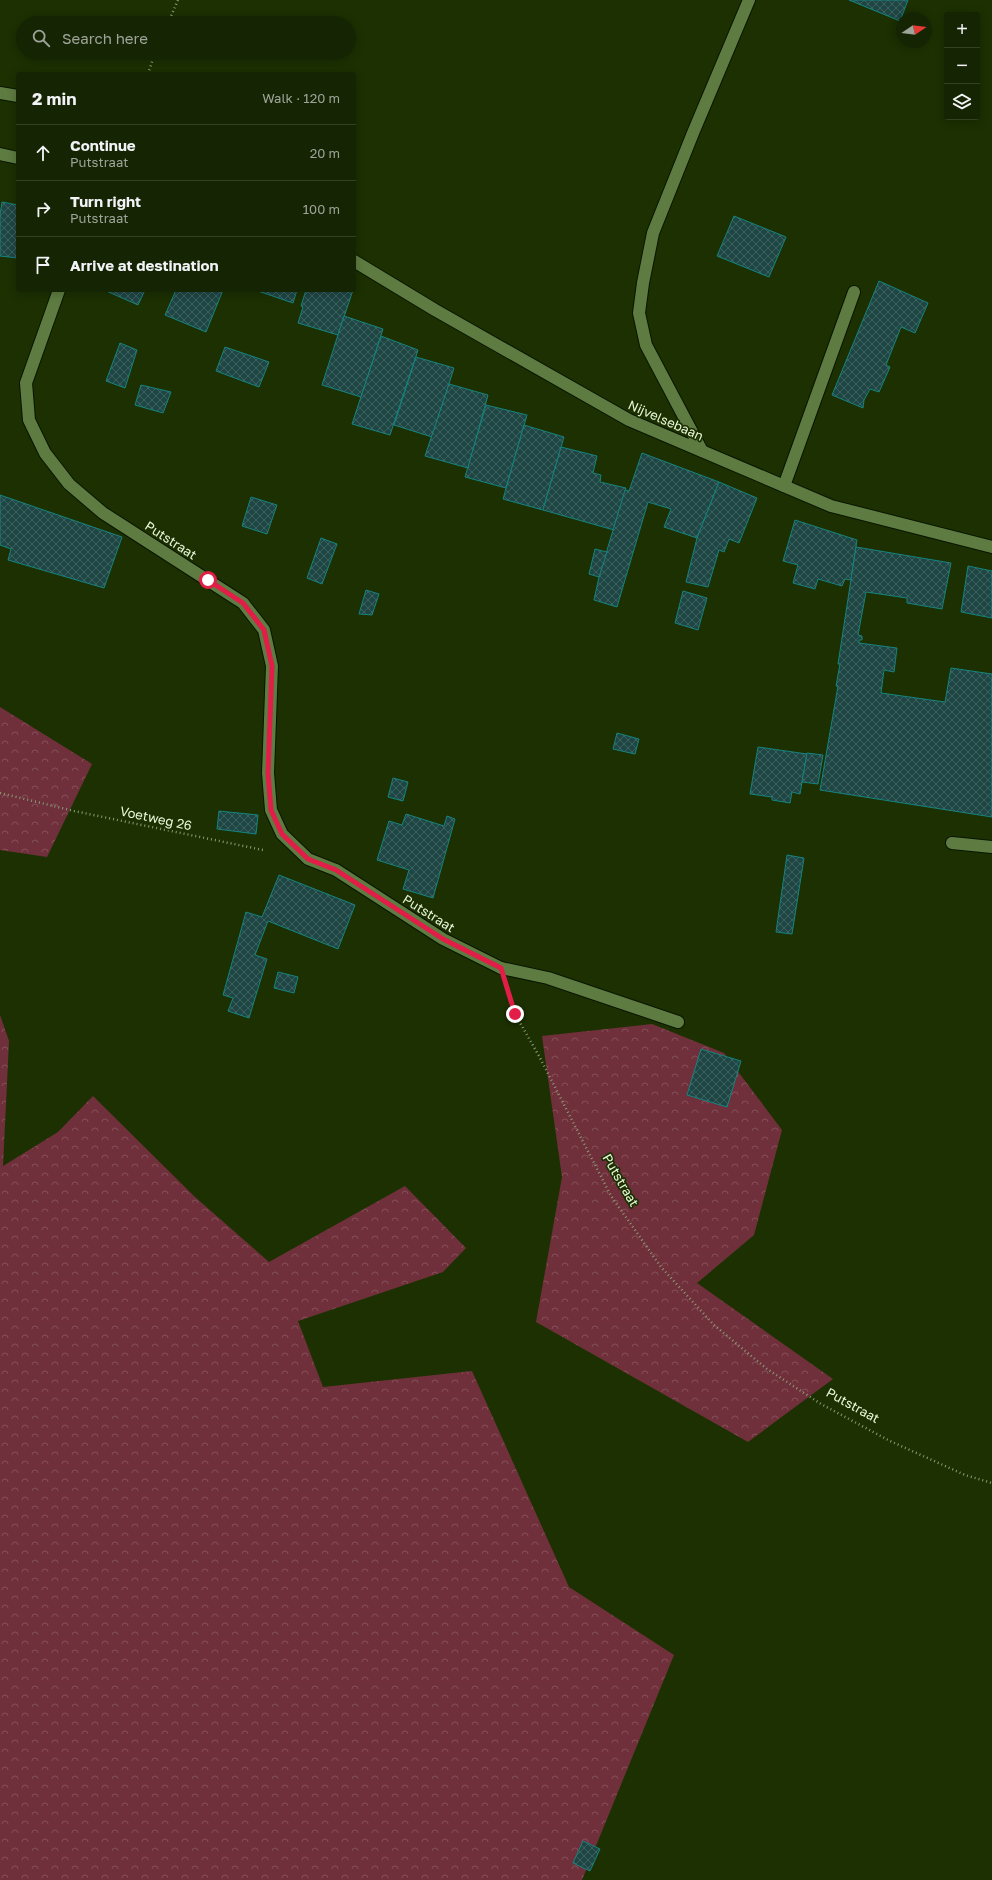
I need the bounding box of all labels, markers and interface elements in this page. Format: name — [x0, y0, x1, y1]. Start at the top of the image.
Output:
north arrow — [896, 12, 932, 48]
map controls — [944, 12, 980, 120]
button: + — [944, 12, 980, 48]
search box — [16, 16, 356, 60]
icon: search — [30, 27, 52, 49]
text: Search here — [62, 29, 148, 47]
button: − — [944, 48, 980, 84]
button: layers — [944, 84, 980, 120]
text: 2 min — [32, 88, 76, 109]
text: Walk · 120 m — [262, 90, 340, 106]
text: Continue — [70, 136, 136, 154]
icon: ahead — [32, 142, 54, 164]
text: 20 m — [310, 145, 340, 161]
text: Putstraat — [70, 154, 128, 170]
text: Turn right — [70, 192, 141, 210]
icon: right — [32, 198, 54, 220]
text: 100 m — [303, 201, 340, 217]
text: Putstraat — [70, 210, 128, 226]
icon: arrive — [32, 254, 54, 276]
text: Arrive at destination — [70, 256, 219, 274]
street label: Nijvelsebaan — [626, 396, 706, 444]
street label: Putstraat — [142, 517, 200, 563]
route start — [199, 571, 217, 589]
street label: Voetweg 26 — [119, 803, 194, 833]
street label: Putstraat — [400, 891, 458, 935]
route end — [506, 1005, 524, 1023]
street label: Putstraat — [599, 1151, 643, 1209]
street label: Putstraat — [824, 1384, 882, 1426]

